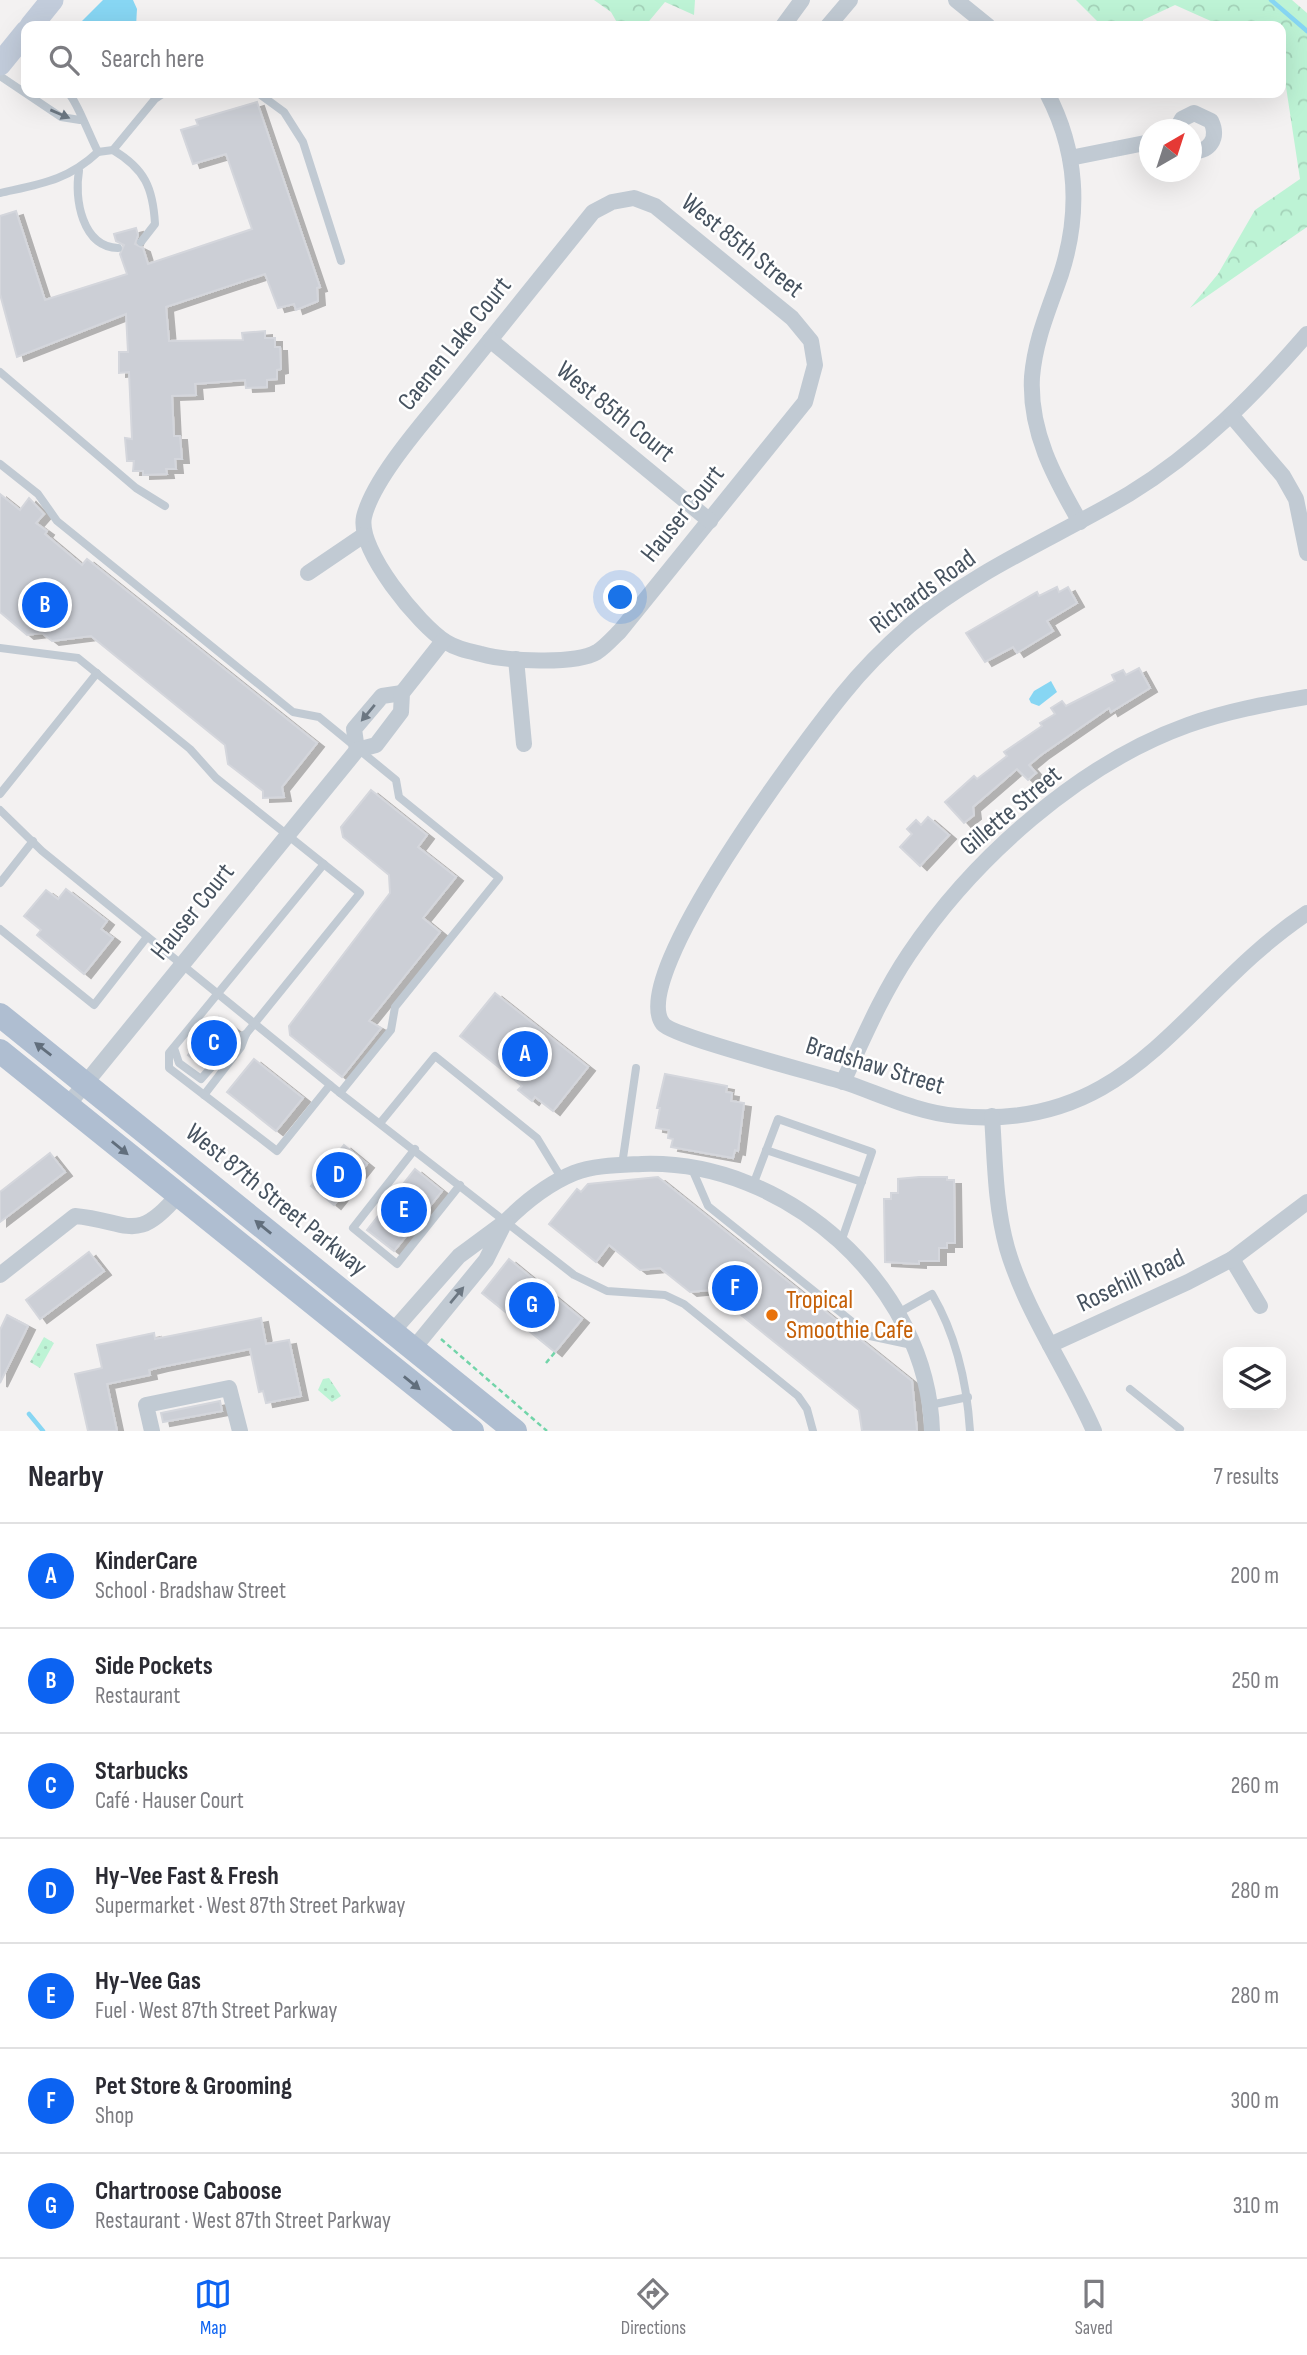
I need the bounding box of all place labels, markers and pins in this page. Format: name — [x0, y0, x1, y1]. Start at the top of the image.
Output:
pin: B — [22, 579, 68, 631]
pin: C — [191, 1017, 237, 1069]
pin: A — [502, 1028, 548, 1080]
pin: D — [316, 1149, 362, 1201]
pin: E — [381, 1184, 427, 1236]
pin: F — [712, 1262, 758, 1314]
pin: G — [509, 1279, 555, 1331]
place label: Tropical Smoothie Cafe — [786, 1285, 913, 1346]
marker: Tropical Smoothie Cafe — [764, 1307, 780, 1323]

